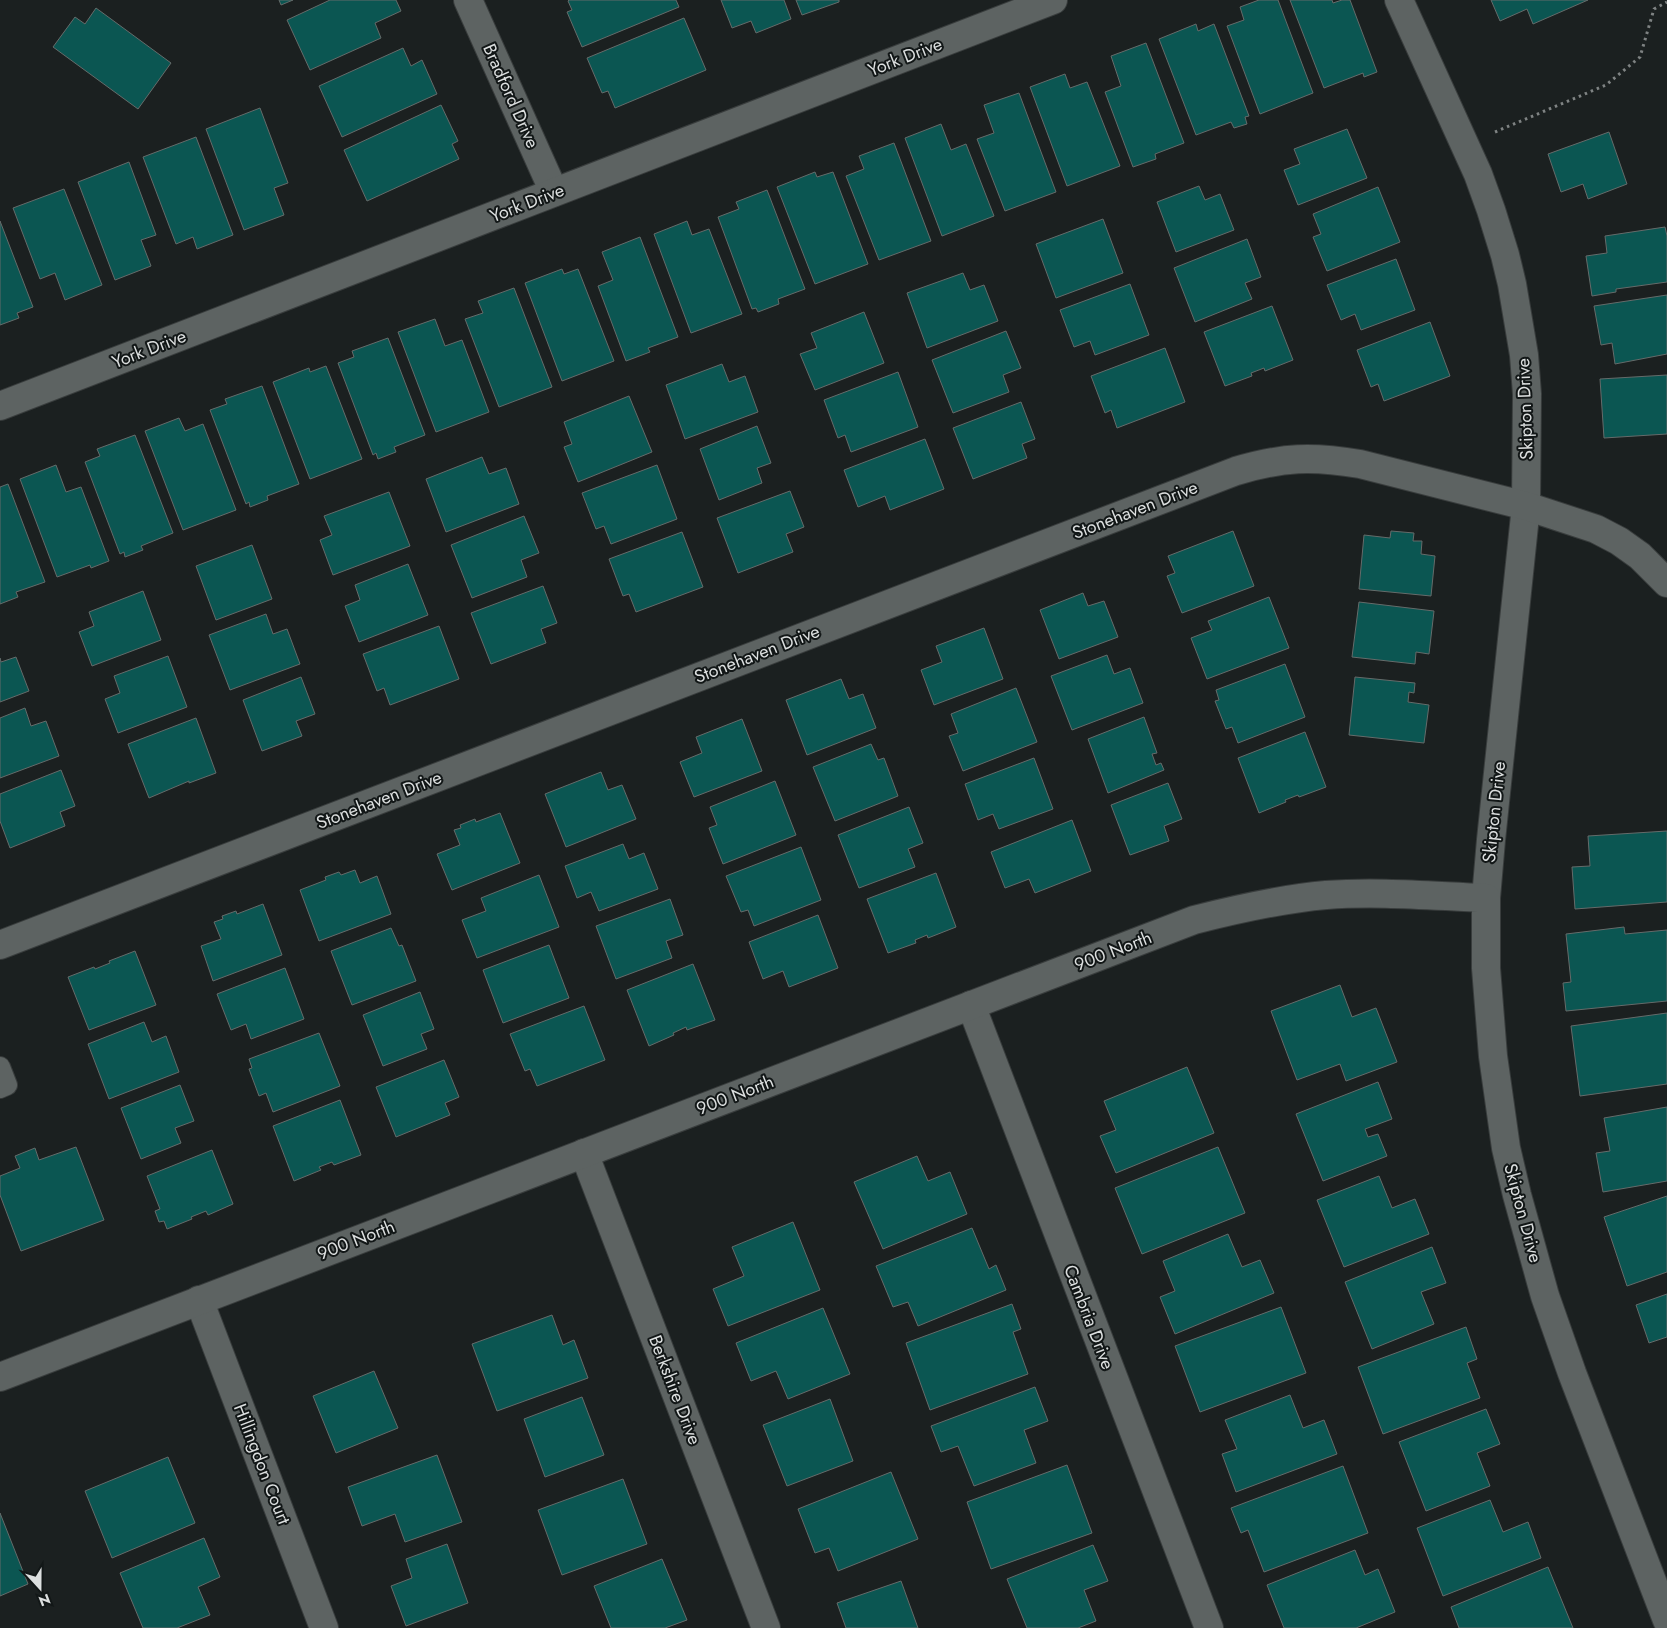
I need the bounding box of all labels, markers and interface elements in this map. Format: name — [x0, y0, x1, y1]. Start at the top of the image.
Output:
street label: York Drive — [864, 31, 946, 83]
street label: Bradford Drive — [476, 40, 546, 152]
street label: York Drive — [486, 177, 568, 229]
street label: York Drive — [108, 323, 190, 375]
street label: Skipton Drive — [1510, 358, 1540, 460]
street label: Stonehaven Drive — [1068, 474, 1202, 546]
street label: Stonehaven Drive — [690, 618, 824, 690]
street label: Skipton Drive — [1476, 760, 1512, 864]
street label: Stonehaven Drive — [312, 764, 446, 836]
street label: 900 North — [1070, 924, 1156, 978]
street label: 900 North — [692, 1068, 778, 1122]
street label: Skipton Drive — [1497, 1160, 1549, 1266]
street label: 900 North — [313, 1213, 399, 1267]
street label: Cambria Drive — [1057, 1261, 1121, 1373]
street label: Berkshire Drive — [642, 1331, 708, 1449]
street label: Hillingdon Court — [227, 1400, 297, 1529]
north arrow — [15, 1563, 65, 1613]
text: N — [36, 1589, 53, 1611]

